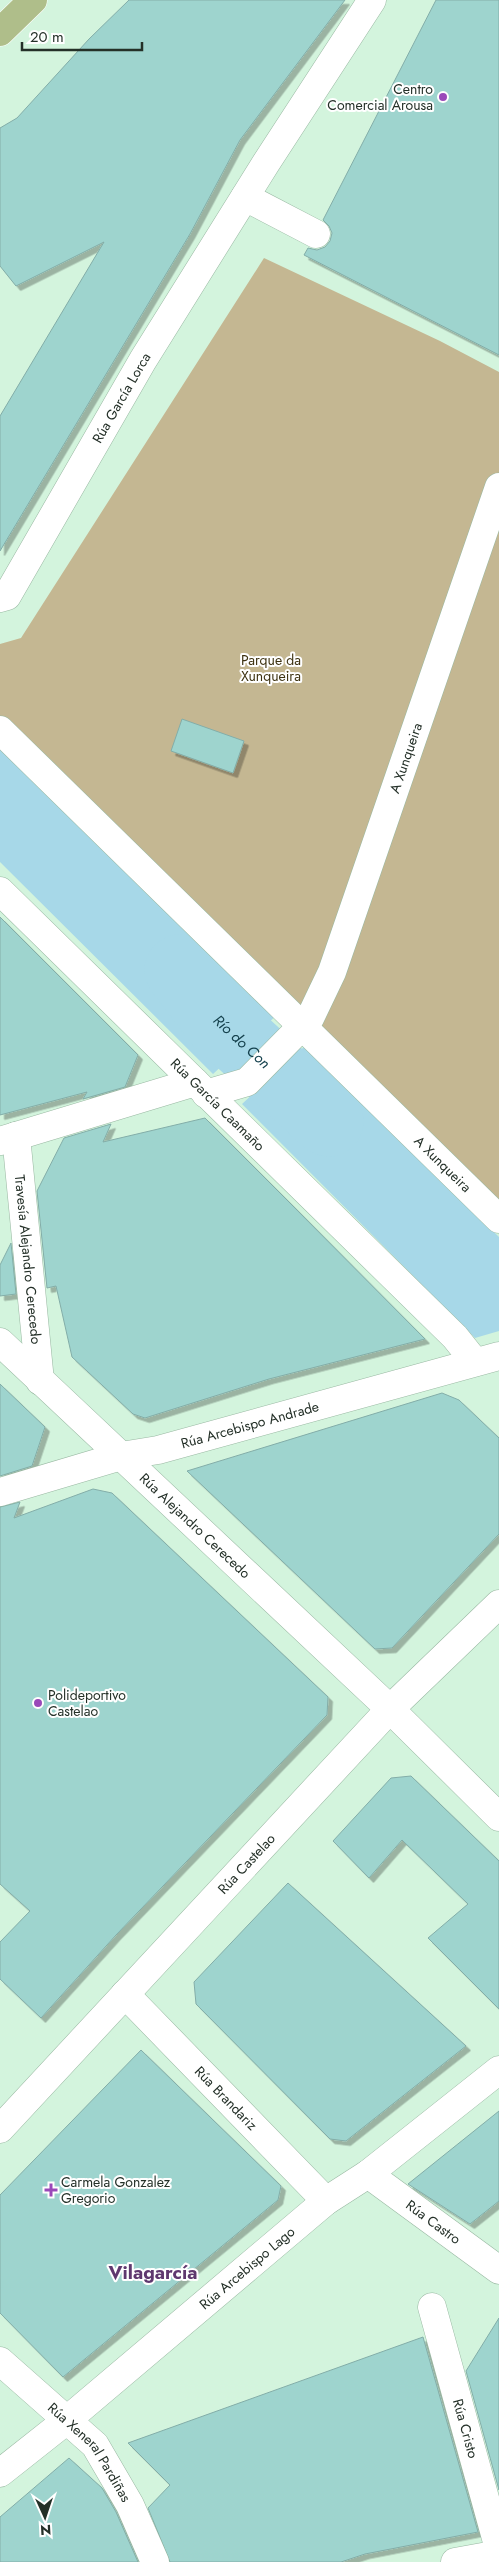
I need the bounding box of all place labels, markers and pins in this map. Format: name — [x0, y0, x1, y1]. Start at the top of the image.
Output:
place label: Centro Comercial Arousa — [327, 79, 433, 115]
marker: Centro Comercial Arousa — [437, 91, 449, 103]
place label: Polideportivo Castelao — [48, 1685, 126, 1721]
marker: Polideportivo Castelao — [32, 1697, 44, 1709]
place label: Carmela Gonzalez Gregorio — [61, 2172, 171, 2208]
marker: Carmela Gonzalez Gregorio — [45, 2184, 57, 2196]

